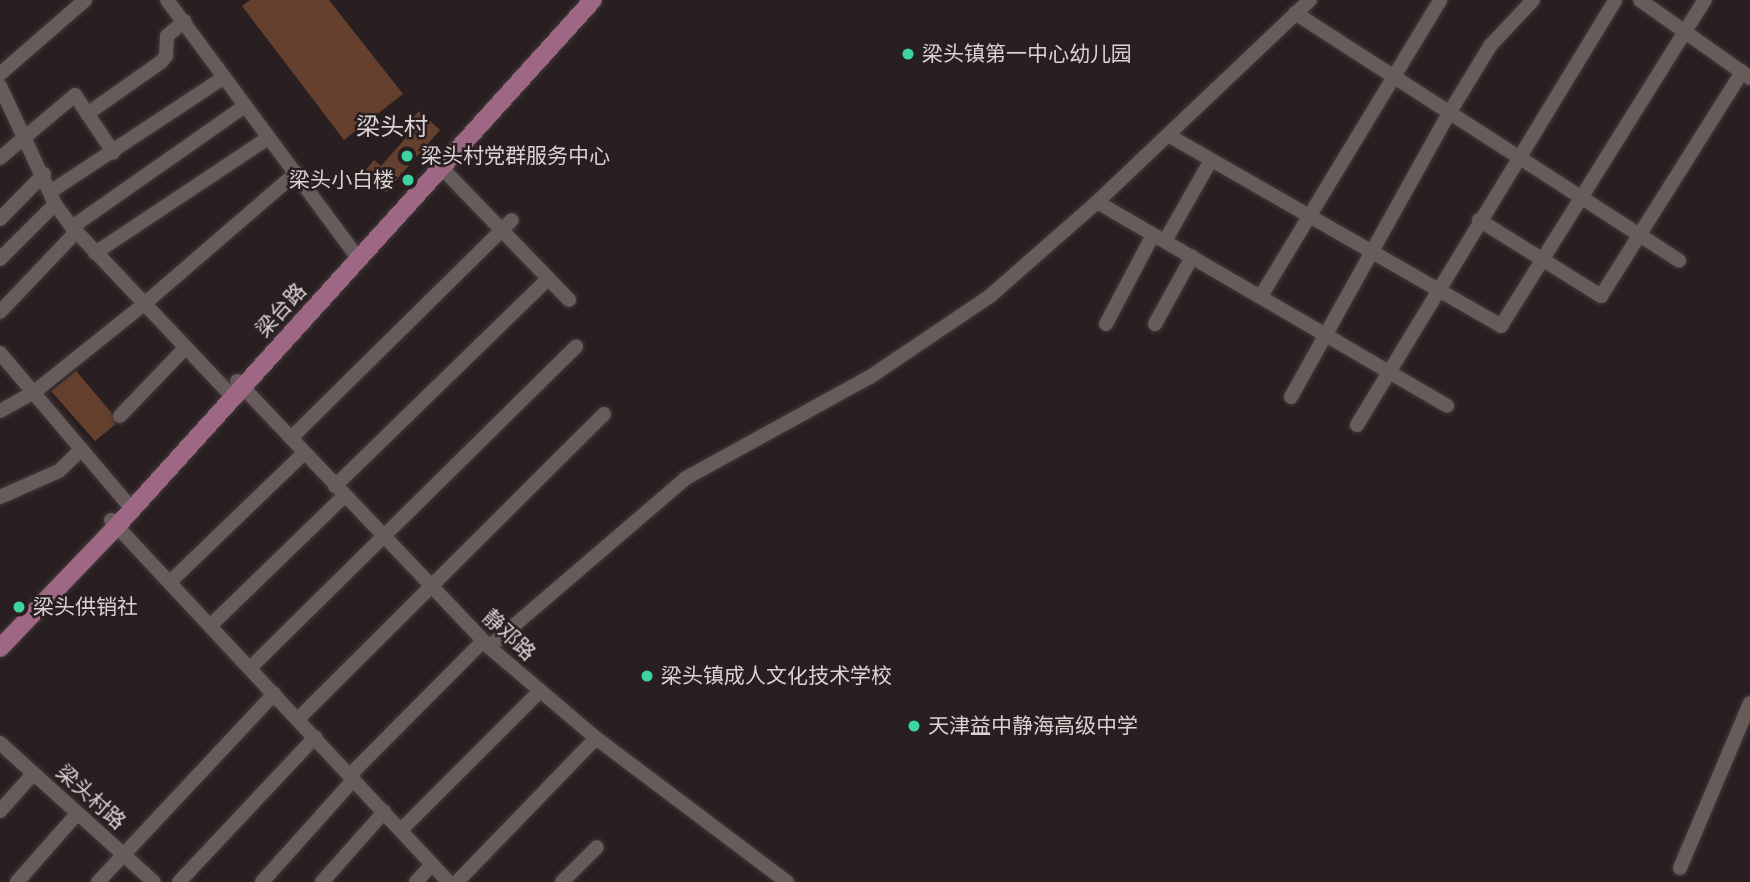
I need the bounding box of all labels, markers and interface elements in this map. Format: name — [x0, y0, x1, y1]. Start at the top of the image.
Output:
place label: 梁头镇第一中心幼儿园 — [922, 41, 1132, 67]
marker: 梁头镇第一中心幼儿园 — [900, 46, 916, 62]
district label: 梁头村 — [356, 113, 428, 141]
place label: 梁头村党群服务中心 — [421, 143, 610, 169]
marker: 梁头村党群服务中心 — [399, 148, 415, 164]
place label: 梁头小白楼 — [289, 167, 394, 193]
marker: 梁头小白楼 — [400, 172, 416, 188]
street label: 梁台路 — [251, 278, 311, 342]
place label: 梁头供销社 — [33, 594, 138, 620]
marker: 梁头供销社 — [11, 599, 27, 615]
street label: 静邓路 — [477, 604, 541, 666]
place label: 梁头镇成人文化技术学校 — [661, 663, 892, 689]
marker: 梁头镇成人文化技术学校 — [639, 668, 655, 684]
place label: 天津益中静海高级中学 — [928, 713, 1138, 739]
marker: 天津益中静海高级中学 — [906, 718, 922, 734]
street label: 梁头村路 — [51, 760, 131, 834]

